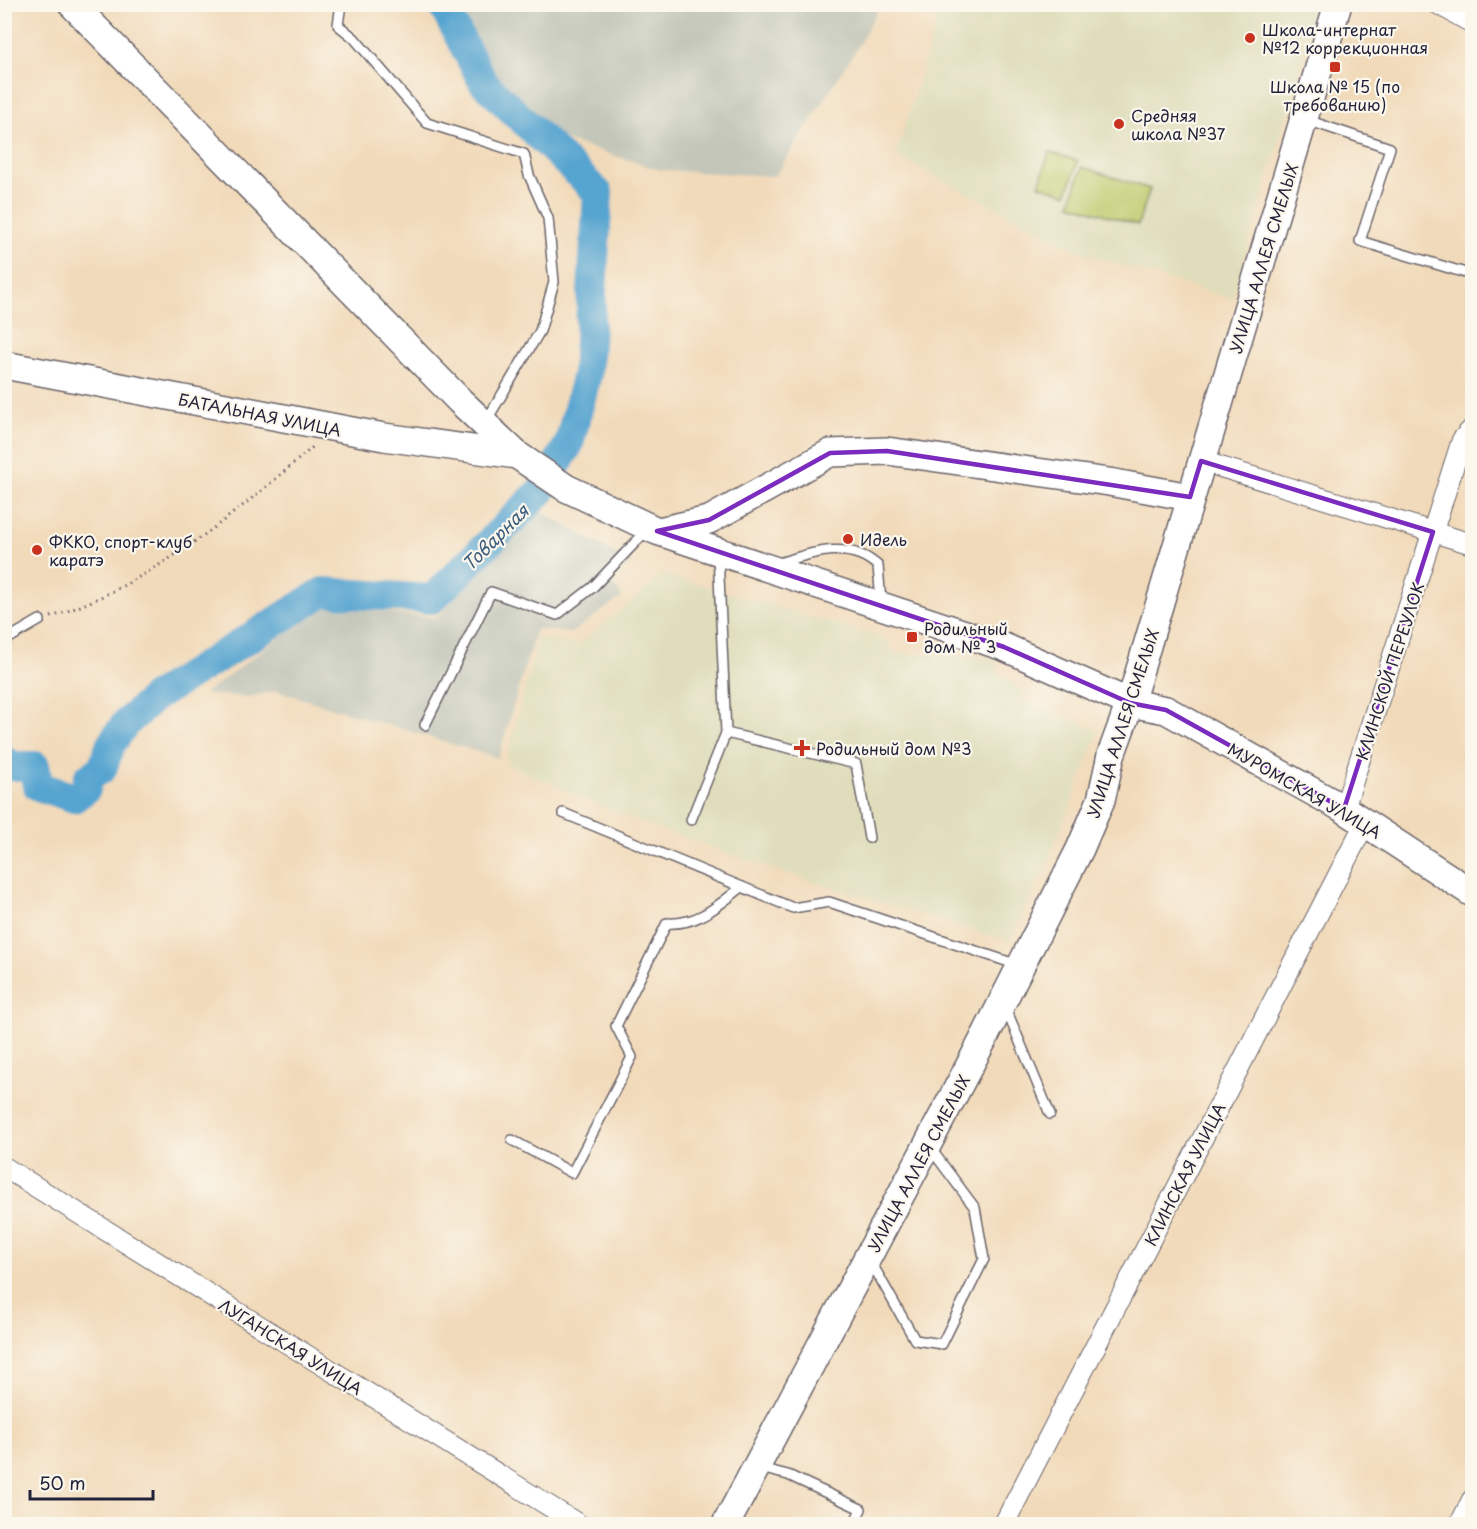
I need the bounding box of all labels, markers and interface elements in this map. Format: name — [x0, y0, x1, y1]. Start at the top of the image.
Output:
place label: Школа-интернат №12 коррекционная — [1262, 17, 1428, 59]
marker: Школа-интернат №12 коррекционная — [1243, 31, 1257, 45]
marker: Школа № 15 (по требованию) — [1328, 60, 1342, 74]
place label: Школа № 15 (по требованию) — [1270, 74, 1400, 116]
place label: Средняя школа №37 — [1131, 103, 1226, 145]
marker: Средняя школа №37 — [1112, 117, 1126, 131]
street label: УЛИЦА АЛЛЕЯ СМЕЛЫХ — [1223, 160, 1303, 356]
street label: БАТАЛЬНАЯ УЛИЦА — [177, 386, 343, 442]
water label: Товарная — [456, 497, 535, 576]
place label: Идель — [860, 527, 907, 551]
place label: ФККО, спорт-клуб каратэ — [49, 529, 193, 571]
marker: Идель — [841, 532, 855, 546]
marker: ФККО, спорт-клуб каратэ — [30, 543, 44, 557]
street label: КЛИНСКОЙ ПЕРЕУЛОК — [1349, 579, 1429, 763]
place label: Родильный дом № 3 — [924, 616, 1008, 658]
street label: УЛИЦА АЛЛЕЯ СМЕЛЫХ — [1080, 625, 1164, 821]
marker: Родильный дом № 3 — [905, 630, 919, 644]
place label: Родильный дом №3 — [816, 736, 972, 760]
street label: МУРОМСКАЯ УЛИЦА — [1224, 736, 1386, 844]
marker: Родильный дом №3 — [793, 739, 811, 757]
street label: УЛИЦА АЛЛЕЯ СМЕЛЫХ — [861, 1070, 975, 1256]
street label: КЛИНСКАЯ УЛИЦА — [1137, 1098, 1231, 1250]
street label: ЛУГАНСКАЯ УЛИЦА — [215, 1292, 367, 1400]
scale bar — [30, 1463, 153, 1501]
text: 50 m — [39, 1469, 86, 1496]

